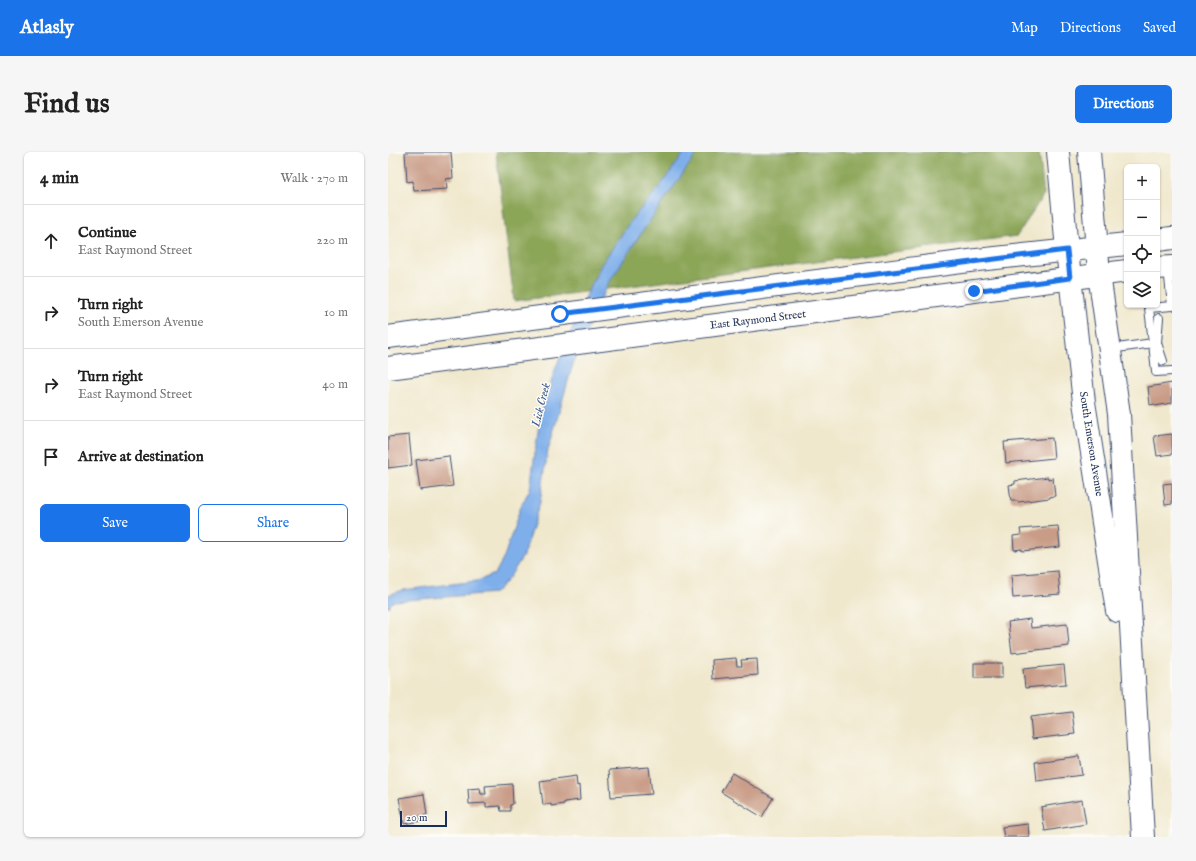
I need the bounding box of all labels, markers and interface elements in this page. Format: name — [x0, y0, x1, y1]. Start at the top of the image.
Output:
text: Atlasly — [20, 16, 74, 40]
text: Map — [1011, 19, 1038, 37]
text: Directions — [1060, 19, 1121, 37]
text: Saved — [1143, 19, 1176, 37]
button: Directions — [1075, 85, 1172, 123]
text: Find us — [24, 87, 110, 122]
map controls — [1124, 164, 1160, 308]
button: + — [1124, 164, 1160, 200]
text: 4 min — [40, 168, 79, 189]
text: Walk · 270 m — [280, 170, 348, 187]
button: − — [1124, 200, 1160, 236]
text: Continue — [78, 223, 136, 242]
icon: ahead — [40, 230, 62, 252]
text: 220 m — [317, 232, 348, 249]
button: locate — [1124, 236, 1160, 272]
text: East Raymond Street — [78, 242, 192, 259]
button: layers — [1124, 272, 1160, 308]
route end — [965, 282, 983, 300]
text: Turn right — [78, 295, 143, 314]
icon: right — [40, 302, 62, 324]
text: 10 m — [324, 304, 348, 321]
route start — [551, 305, 569, 323]
street label: East Raymond Street — [709, 307, 807, 333]
text: South Emerson Avenue — [78, 314, 203, 331]
text: Turn right — [78, 367, 143, 386]
icon: right — [40, 374, 62, 396]
text: 40 m — [322, 376, 348, 393]
water label: Lick Creek — [528, 381, 554, 430]
text: East Raymond Street — [78, 386, 192, 403]
street label: South Emerson Avenue — [1076, 391, 1106, 497]
icon: arrive — [40, 446, 62, 468]
text: Arrive at destination — [78, 447, 204, 466]
button: Save — [40, 504, 190, 542]
button: Share — [198, 504, 348, 542]
scale bar — [400, 809, 447, 828]
text: 20 m — [406, 811, 427, 825]

